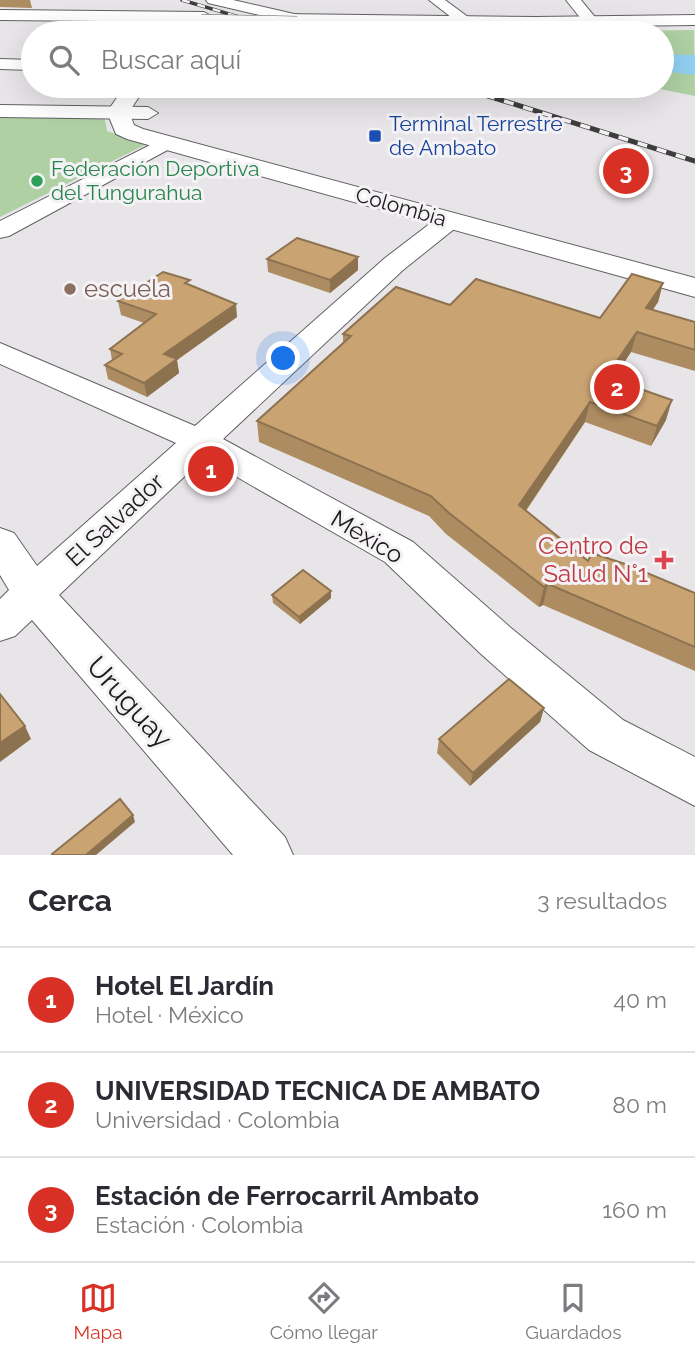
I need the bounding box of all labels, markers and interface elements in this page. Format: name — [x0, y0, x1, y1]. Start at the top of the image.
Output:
search box — [21, 21, 674, 98]
icon: search — [45, 41, 83, 79]
text: Buscar aquí — [101, 45, 241, 75]
place label: Terminal Terrestre de Ambato — [389, 111, 563, 160]
marker: Terminal Terrestre de Ambato — [367, 128, 383, 144]
pin: 3 — [603, 145, 649, 197]
place label: Federación Deportiva del Tungurahua — [51, 156, 260, 205]
marker: Federación Deportiva del Tungurahua — [29, 173, 45, 189]
street label: Colombia — [353, 182, 449, 231]
place label: escuela — [84, 274, 171, 303]
marker: escuela — [62, 281, 78, 297]
your location — [266, 341, 300, 375]
pin: 2 — [594, 361, 640, 413]
pin: 1 — [188, 443, 234, 495]
street label: El Salvador — [60, 467, 170, 572]
street label: México — [326, 504, 409, 569]
place label: Centro de Salud N°1 — [538, 531, 648, 588]
marker: Centro de Salud N°1 — [654, 550, 674, 570]
street label: Uruguay — [80, 650, 179, 755]
text: Cerca — [28, 883, 112, 918]
text: 3 resultados — [537, 887, 667, 914]
text: Hotel El Jardín — [95, 971, 274, 1001]
text: 1 — [45, 986, 57, 1013]
text: 40 m — [613, 986, 667, 1013]
text: Hotel · México — [95, 1001, 244, 1028]
text: UNIVERSIDAD TECNICA DE AMBATO — [95, 1076, 540, 1106]
text: 2 — [45, 1091, 57, 1118]
text: 80 m — [612, 1091, 667, 1118]
text: Universidad · Colombia — [95, 1106, 340, 1133]
text: Estación de Ferrocarril Ambato — [95, 1181, 479, 1211]
text: 3 — [45, 1196, 57, 1223]
text: 160 m — [602, 1196, 667, 1223]
text: Estación · Colombia — [95, 1211, 303, 1238]
tab: Mapa — [74, 1279, 123, 1343]
tab: Cómo llegar — [270, 1279, 378, 1343]
tab: Guardados — [525, 1279, 621, 1343]

